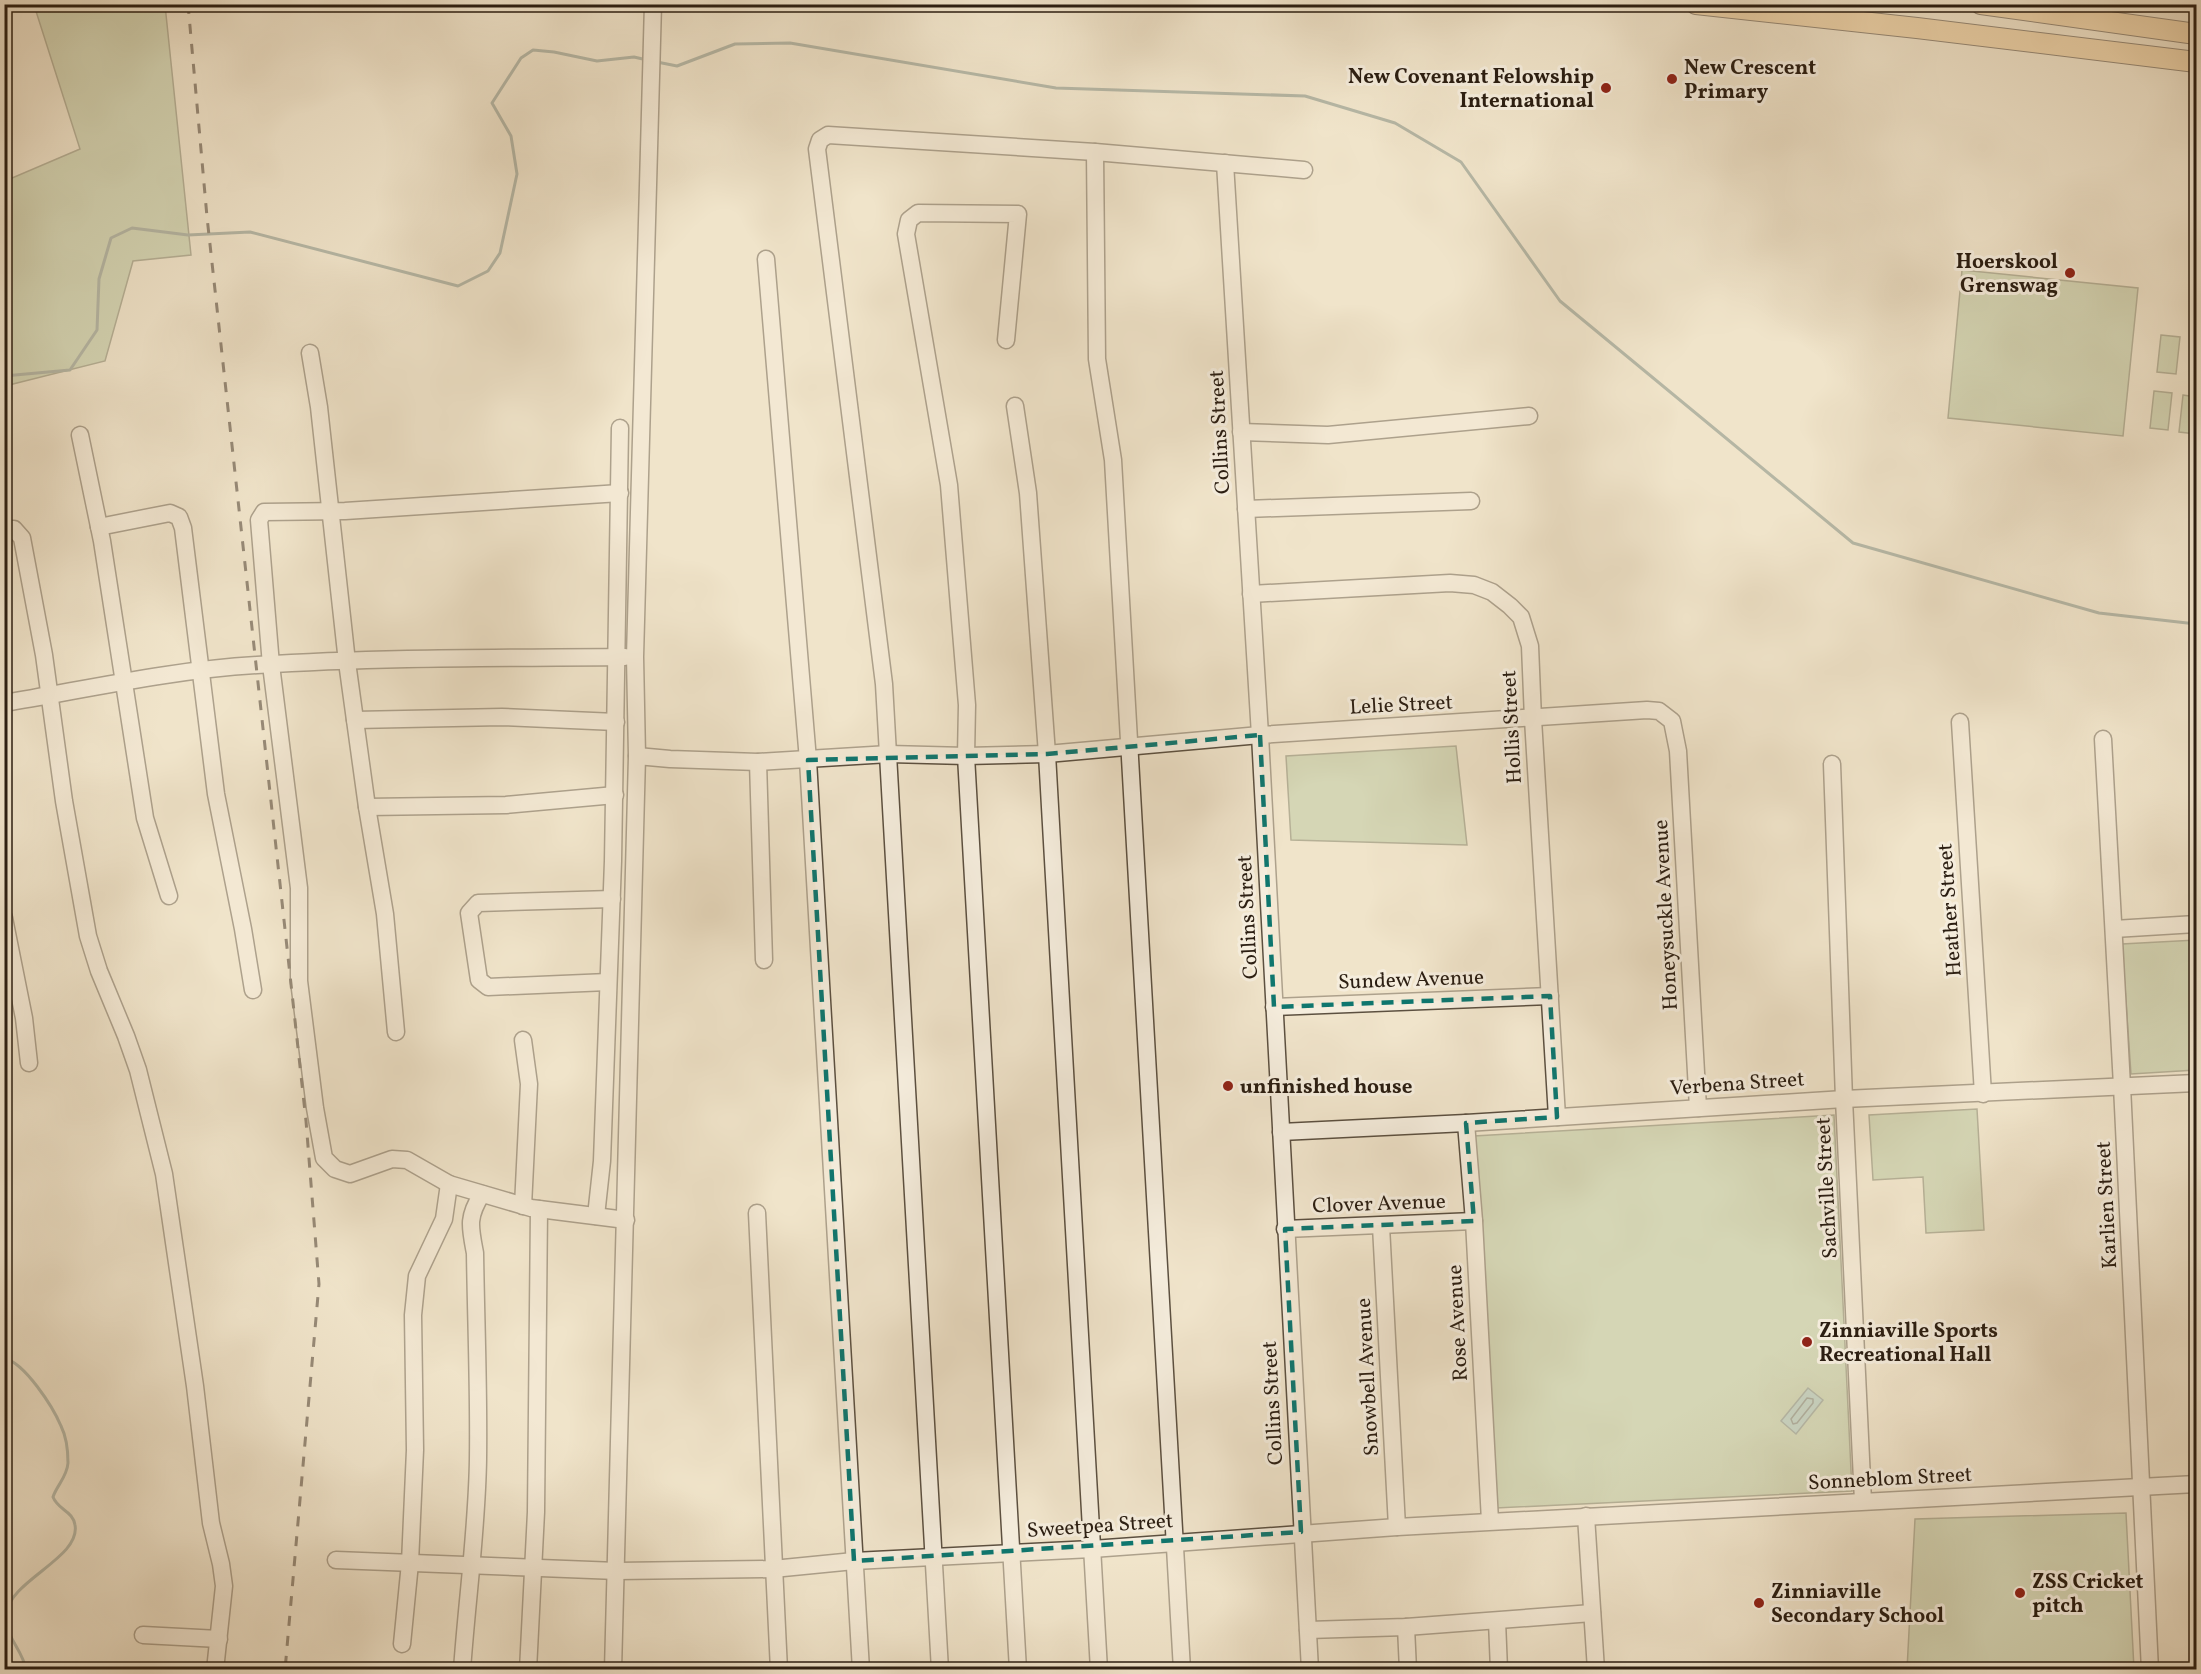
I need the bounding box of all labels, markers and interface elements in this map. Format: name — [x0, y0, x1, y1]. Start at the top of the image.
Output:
place label: New Crescent Primary — [1684, 54, 1816, 107]
place label: New Covenant Felowship International — [1348, 63, 1594, 116]
marker: New Crescent Primary — [1665, 72, 1679, 86]
marker: New Covenant Felowship International — [1599, 81, 1613, 95]
place label: Hoerskool Grenswag — [1956, 248, 2058, 301]
marker: Hoerskool Grenswag — [2063, 266, 2077, 280]
street label: Collins Street — [1203, 369, 1238, 495]
street label: Hollis Street — [1495, 669, 1530, 785]
street label: Lelie Street — [1349, 688, 1454, 723]
street label: Honeysuckle Avenue — [1647, 819, 1686, 1011]
street label: Heather Street — [1931, 842, 1970, 978]
street label: Collins Street — [1231, 854, 1266, 980]
street label: Sundew Avenue — [1338, 963, 1485, 998]
street label: Verbena Street — [1669, 1065, 1805, 1104]
place label: unfinished house — [1240, 1073, 1412, 1102]
marker: unfinished house — [1221, 1079, 1235, 1093]
street label: Sachville Street — [1809, 1116, 1846, 1259]
street label: Karlien Street — [2090, 1140, 2125, 1270]
street label: Clover Avenue — [1312, 1188, 1446, 1221]
street label: Rose Avenue — [1441, 1264, 1476, 1382]
street label: Snowbell Avenue — [1350, 1297, 1387, 1457]
place label: Zinniaville Sports Recreational Hall — [1819, 1317, 1998, 1370]
marker: Zinniaville Sports Recreational Hall — [1800, 1335, 1814, 1349]
street label: Collins Street — [1256, 1340, 1291, 1466]
street label: Sonneblom Street — [1807, 1461, 1973, 1498]
street label: Sweetpea Street — [1026, 1507, 1174, 1546]
place label: ZSS Cricket pitch — [2032, 1568, 2144, 1621]
place label: Zinniaville Secondary School — [1771, 1578, 1944, 1631]
marker: ZSS Cricket pitch — [2013, 1586, 2027, 1600]
marker: Zinniaville Secondary School — [1752, 1596, 1766, 1610]

